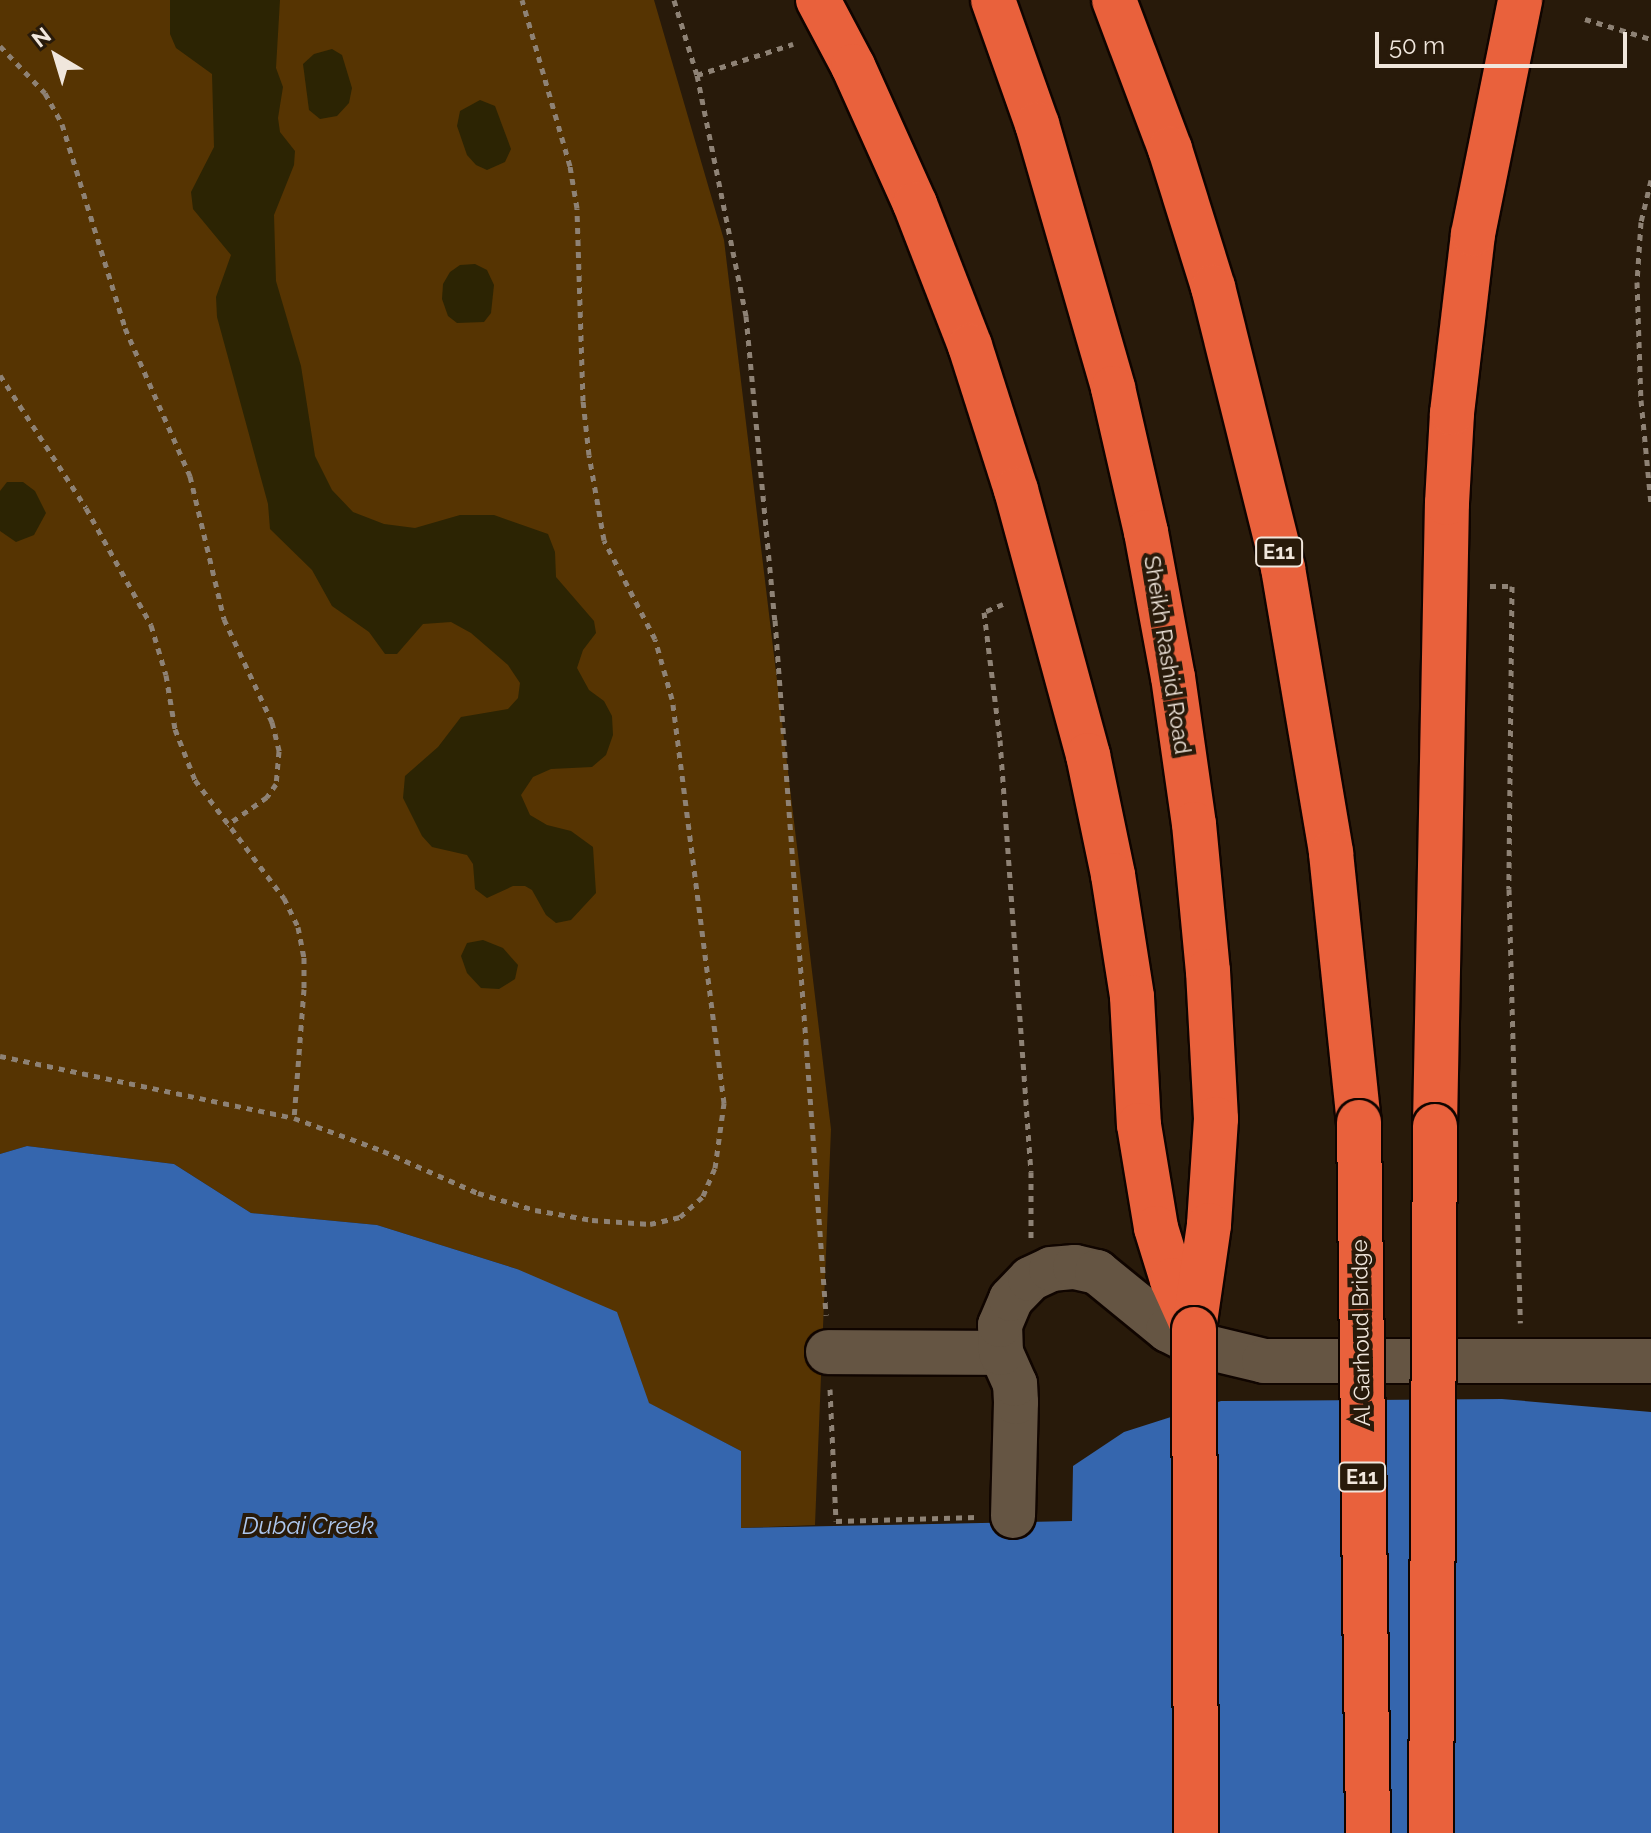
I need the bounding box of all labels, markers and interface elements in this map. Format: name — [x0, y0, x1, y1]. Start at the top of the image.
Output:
north arrow — [16, 16, 96, 96]
scale bar — [1379, 16, 1631, 66]
text: N — [27, 22, 56, 53]
text: 50 m — [1389, 31, 1445, 60]
road number: E11 — [1255, 536, 1303, 568]
street label: Sheikh Rashid Road — [1138, 554, 1196, 756]
street label: Al Garhoud Bridge — [1346, 1239, 1376, 1427]
road number: E11 — [1338, 1461, 1386, 1493]
water label: Dubai Creek — [242, 1512, 374, 1540]

